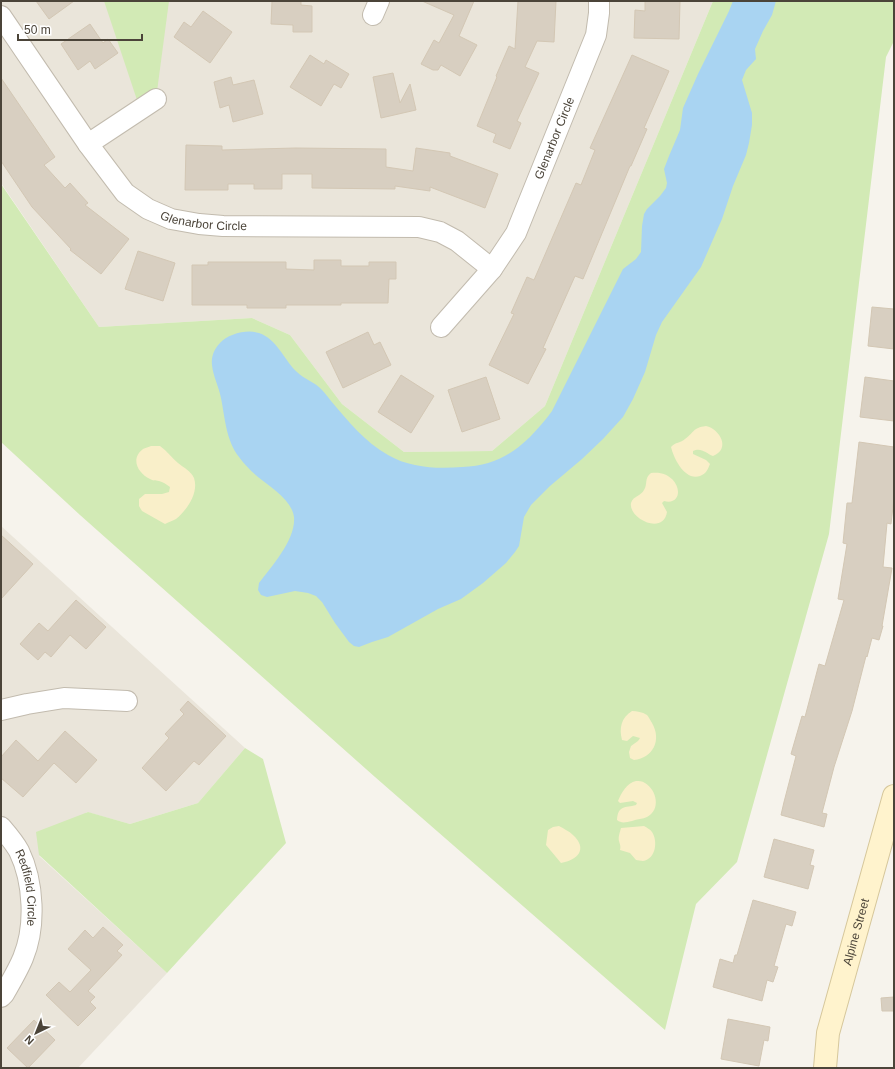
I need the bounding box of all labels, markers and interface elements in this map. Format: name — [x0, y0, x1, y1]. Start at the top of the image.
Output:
scale bar — [18, 16, 142, 42]
text: 50 m — [24, 23, 51, 37]
street label: Glenarbor Circle — [531, 95, 577, 181]
street label: Glenarbor Circle — [158, 208, 247, 233]
street label: Redfield Circle — [12, 847, 39, 927]
street label: Alpine Street — [840, 896, 872, 967]
north arrow — [16, 1013, 56, 1053]
text: N — [22, 1033, 36, 1047]

